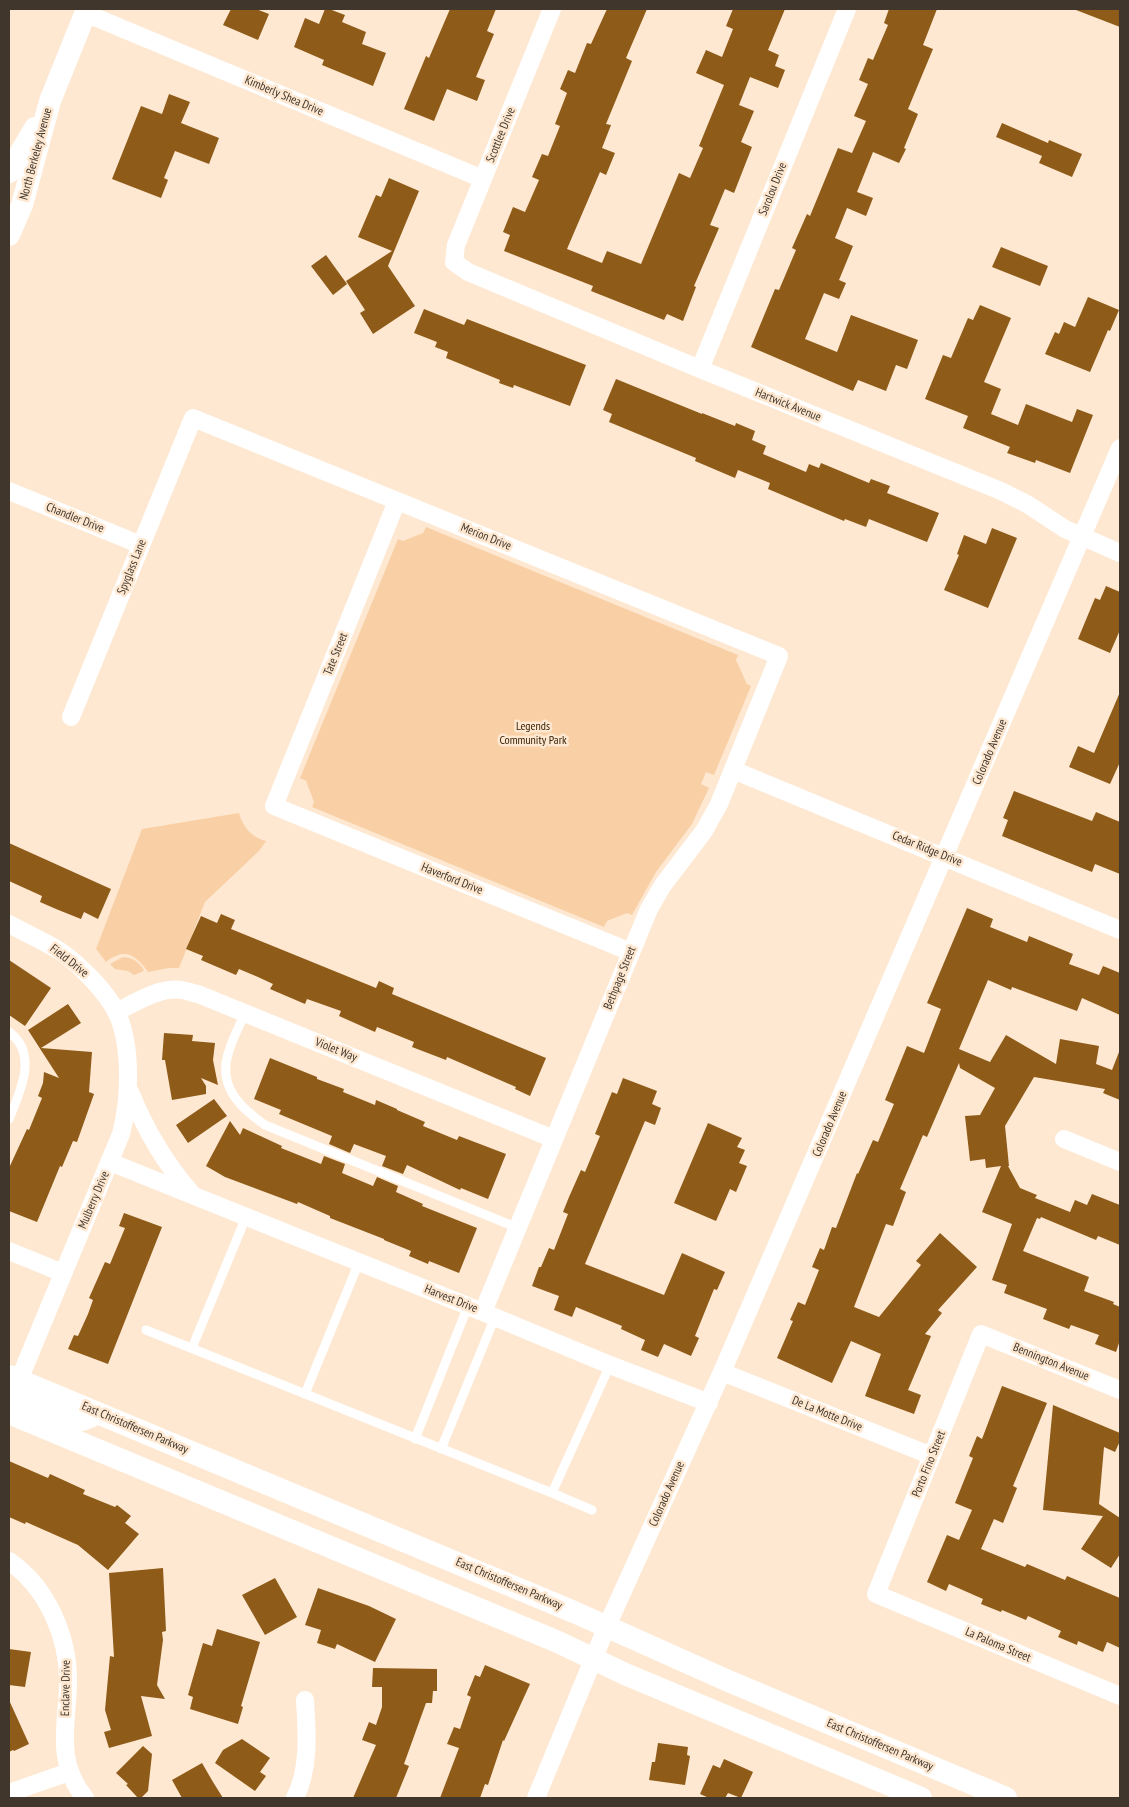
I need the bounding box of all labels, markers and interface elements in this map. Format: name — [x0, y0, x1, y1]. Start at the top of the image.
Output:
street label: Kimberly Shea Drive — [242, 73, 326, 119]
street label: Scottlee Drive — [483, 105, 519, 165]
street label: North Berkeley Avenue — [17, 106, 55, 202]
street label: Sarolou Drive — [756, 160, 790, 218]
street label: Hartwick Avenue — [753, 385, 823, 425]
street label: Chandler Drive — [44, 500, 106, 536]
street label: Merion Drive — [459, 520, 513, 554]
street label: Spyglass Lane — [114, 537, 150, 597]
street label: Tate Street — [321, 631, 351, 677]
street label: Colorado Avenue — [970, 717, 1010, 787]
park label: Legends Community Park — [499, 720, 567, 748]
street label: Cedar Ridge Drive — [890, 828, 964, 870]
street label: Haverford Drive — [419, 860, 485, 898]
street label: Field Drive — [47, 942, 91, 980]
street label: Bethpage Street — [601, 944, 639, 1012]
street label: Violet Way — [313, 1035, 359, 1065]
street label: Colorado Avenue — [810, 1089, 850, 1159]
street label: Mulberry Drive — [75, 1169, 113, 1231]
street label: Harvest Drive — [422, 1282, 480, 1316]
street label: Bennington Avenue — [1011, 1340, 1091, 1384]
street label: De La Motte Drive — [790, 1393, 864, 1435]
street label: East Christoffersen Parkway — [80, 1399, 190, 1457]
street label: Porto Fino Street — [909, 1429, 949, 1499]
street label: Colorado Avenue — [646, 1459, 688, 1529]
street label: East Christoffersen Parkway — [454, 1555, 564, 1613]
street label: La Paloma Street — [963, 1625, 1033, 1665]
street label: Enclave Drive — [58, 1660, 74, 1716]
street label: East Christoffersen Parkway — [825, 1716, 935, 1774]

